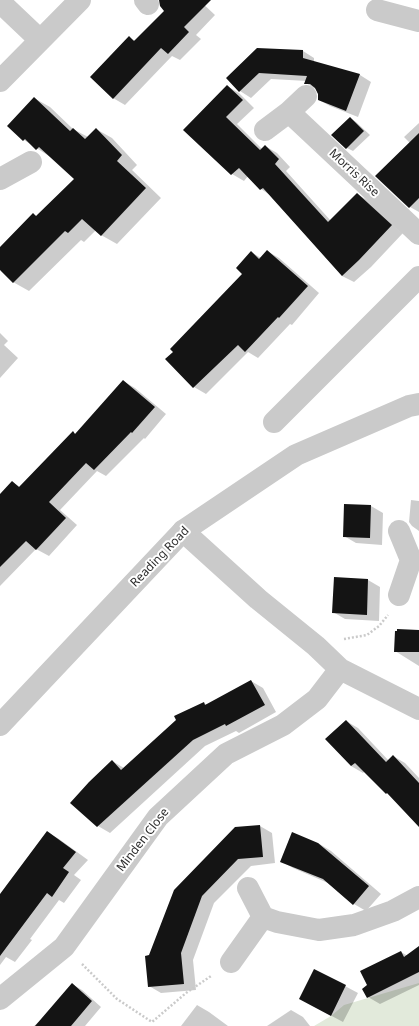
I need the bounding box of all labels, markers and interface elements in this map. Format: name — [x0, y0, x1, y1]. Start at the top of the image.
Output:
street label: Morris Rise — [326, 146, 382, 200]
street label: Reading Road — [128, 524, 192, 590]
street label: Minden Close — [114, 805, 172, 875]

